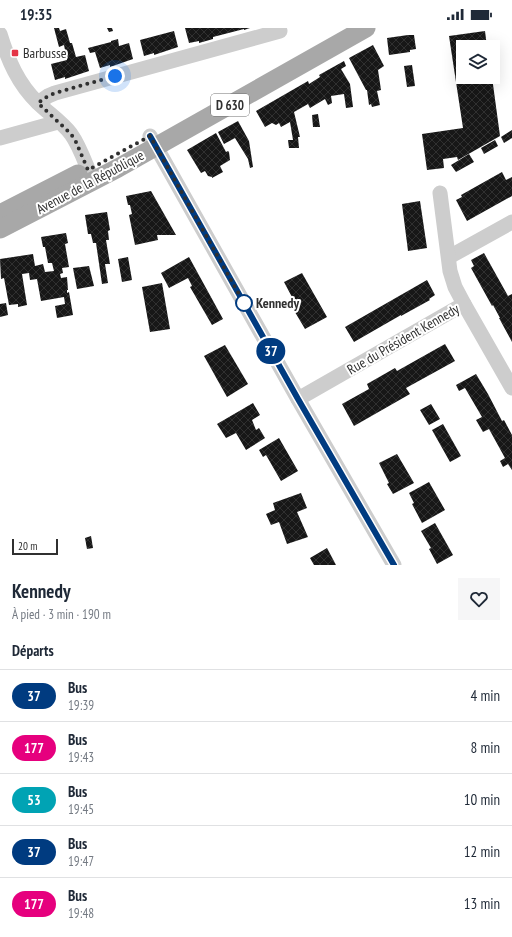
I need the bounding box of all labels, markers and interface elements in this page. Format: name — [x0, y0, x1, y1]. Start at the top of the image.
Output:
text: 19:35 — [20, 5, 52, 24]
map controls — [456, 40, 500, 84]
button: layers — [456, 40, 500, 84]
place label: Barbusse — [23, 44, 67, 62]
marker: Barbusse — [10, 48, 20, 58]
your location — [105, 66, 125, 86]
road number: D 630 — [211, 94, 249, 116]
street label: Avenue de la République — [33, 146, 147, 218]
marker: Kennedy — [235, 294, 253, 312]
place label: Kennedy — [256, 294, 299, 312]
street label: Rue du Président Kennedy — [344, 299, 463, 378]
line badge: 37 — [253, 338, 289, 364]
text: 37 — [264, 342, 278, 360]
scale bar — [12, 537, 58, 556]
text: 20 m — [18, 539, 37, 553]
button: heart — [458, 578, 500, 620]
text: Kennedy — [12, 579, 70, 603]
text: À pied · 3 min · 190 m — [12, 606, 111, 623]
text: Départs — [12, 641, 54, 660]
text: Bus — [68, 678, 87, 697]
text: 4 min — [470, 686, 500, 705]
text: 37 — [27, 687, 41, 705]
text: 19:39 — [68, 697, 94, 714]
text: Bus — [68, 730, 87, 749]
text: 8 min — [470, 738, 500, 757]
text: 177 — [24, 739, 44, 757]
text: 19:43 — [68, 749, 94, 766]
text: Bus — [68, 782, 87, 801]
text: 10 min — [464, 790, 500, 809]
text: 53 — [27, 791, 41, 809]
text: 19:45 — [68, 801, 94, 818]
text: Bus — [68, 834, 87, 853]
text: 12 min — [464, 842, 500, 861]
text: 37 — [27, 843, 41, 861]
text: 19:47 — [68, 853, 94, 870]
text: Bus — [68, 886, 87, 905]
text: 13 min — [464, 894, 500, 913]
text: 177 — [24, 895, 44, 913]
text: 19:48 — [68, 905, 94, 922]

